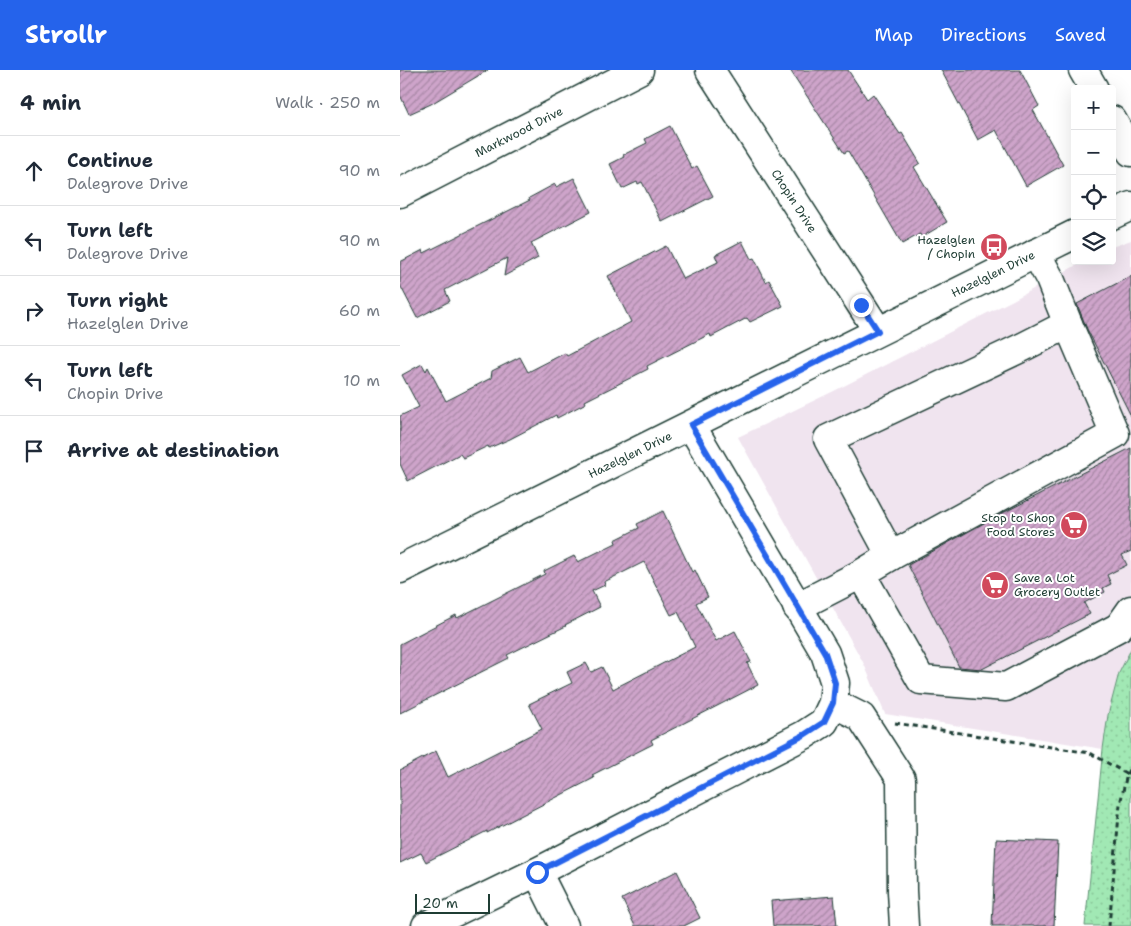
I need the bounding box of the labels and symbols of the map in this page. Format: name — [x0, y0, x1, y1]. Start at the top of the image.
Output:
street label: Markwood Drive — [472, 103, 566, 161]
street label: Chopin Drive — [768, 166, 821, 236]
place label: Hazelglen / Chopin — [917, 232, 975, 262]
bus stop icon: Hazelglen / Chopin — [979, 232, 1009, 262]
street label: Hazelglen Drive — [948, 247, 1038, 301]
route end — [850, 294, 873, 317]
street label: Hazelglen Drive — [585, 428, 675, 482]
place label: Stop to Shop Food Stores — [981, 510, 1055, 540]
supermarket icon: Stop to Shop Food Stores — [1059, 510, 1089, 540]
supermarket icon: Save a Lot Grocery Outlet — [980, 570, 1010, 600]
place label: Save a Lot Grocery Outlet — [1014, 570, 1100, 600]
route start — [526, 861, 549, 884]
scale bar — [415, 891, 490, 914]

